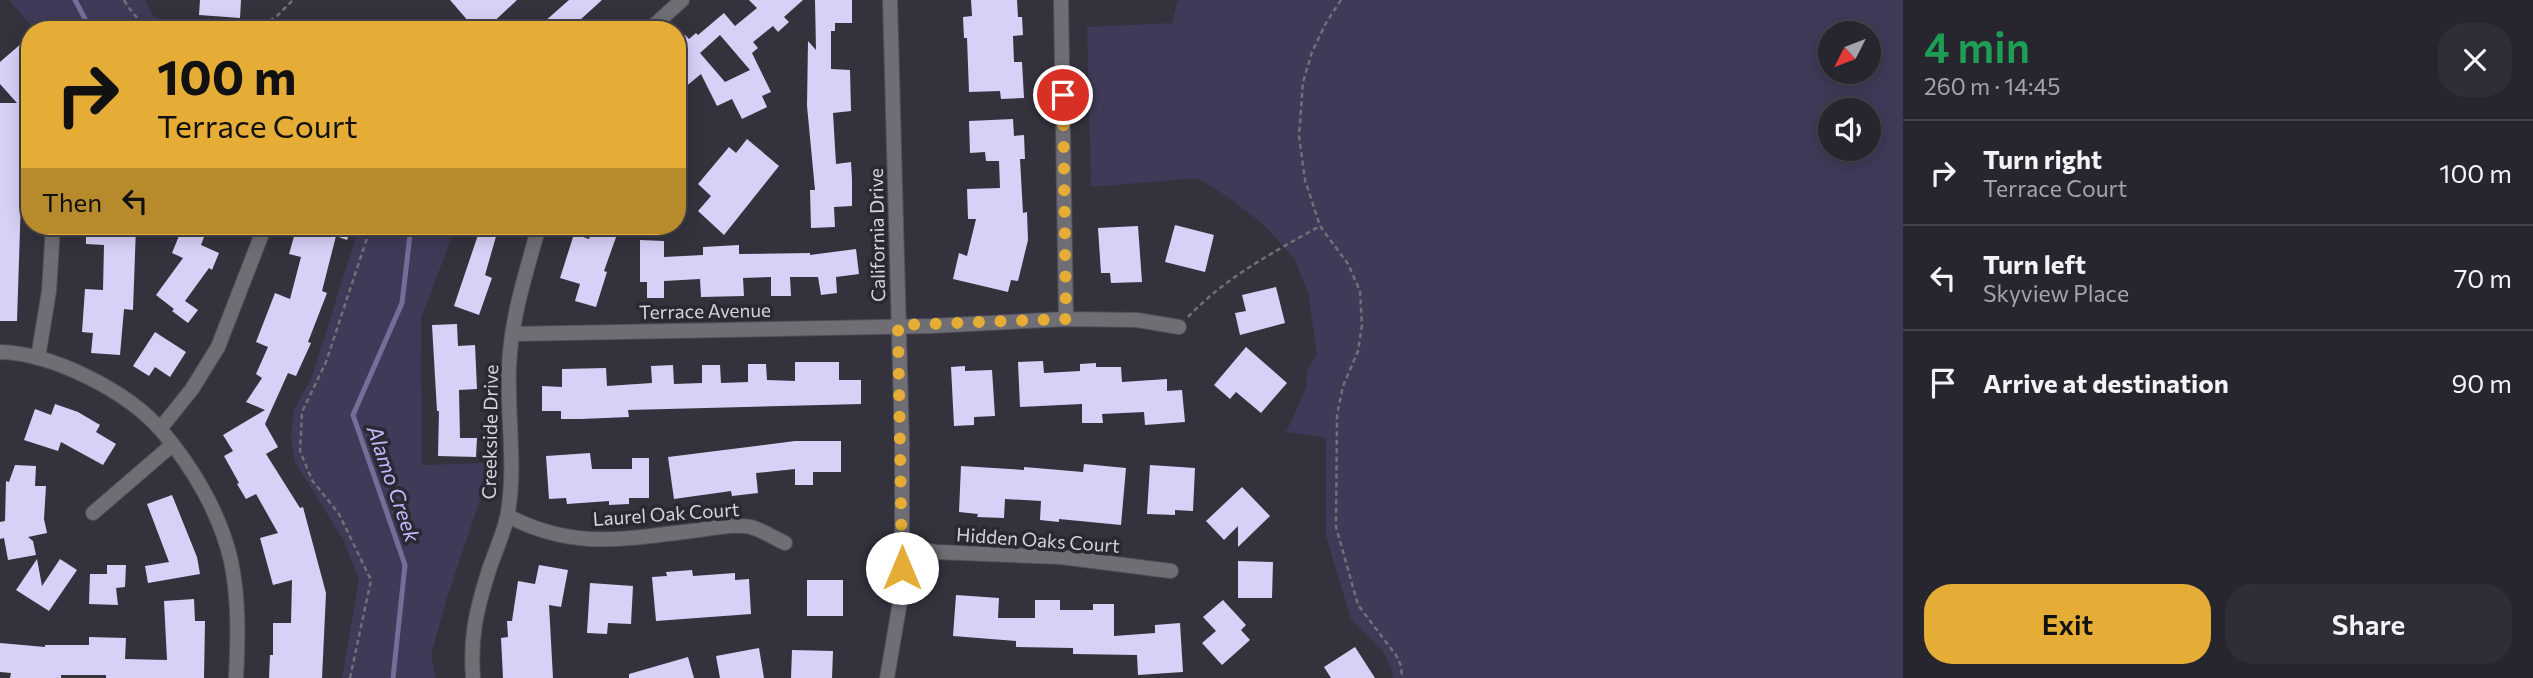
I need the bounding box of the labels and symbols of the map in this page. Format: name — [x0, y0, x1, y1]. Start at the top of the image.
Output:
north arrow — [1818, 21, 1881, 84]
pin — [1033, 65, 1093, 125]
street label: California Drive — [864, 168, 889, 302]
street label: Terrace Avenue — [639, 298, 771, 323]
street label: Creekside Drive — [477, 364, 502, 500]
water label: Alamo Creek — [362, 421, 426, 546]
street label: Laurel Oak Court — [592, 497, 740, 530]
street label: Hidden Oaks Court — [955, 522, 1121, 557]
position arrow — [865, 531, 939, 605]

